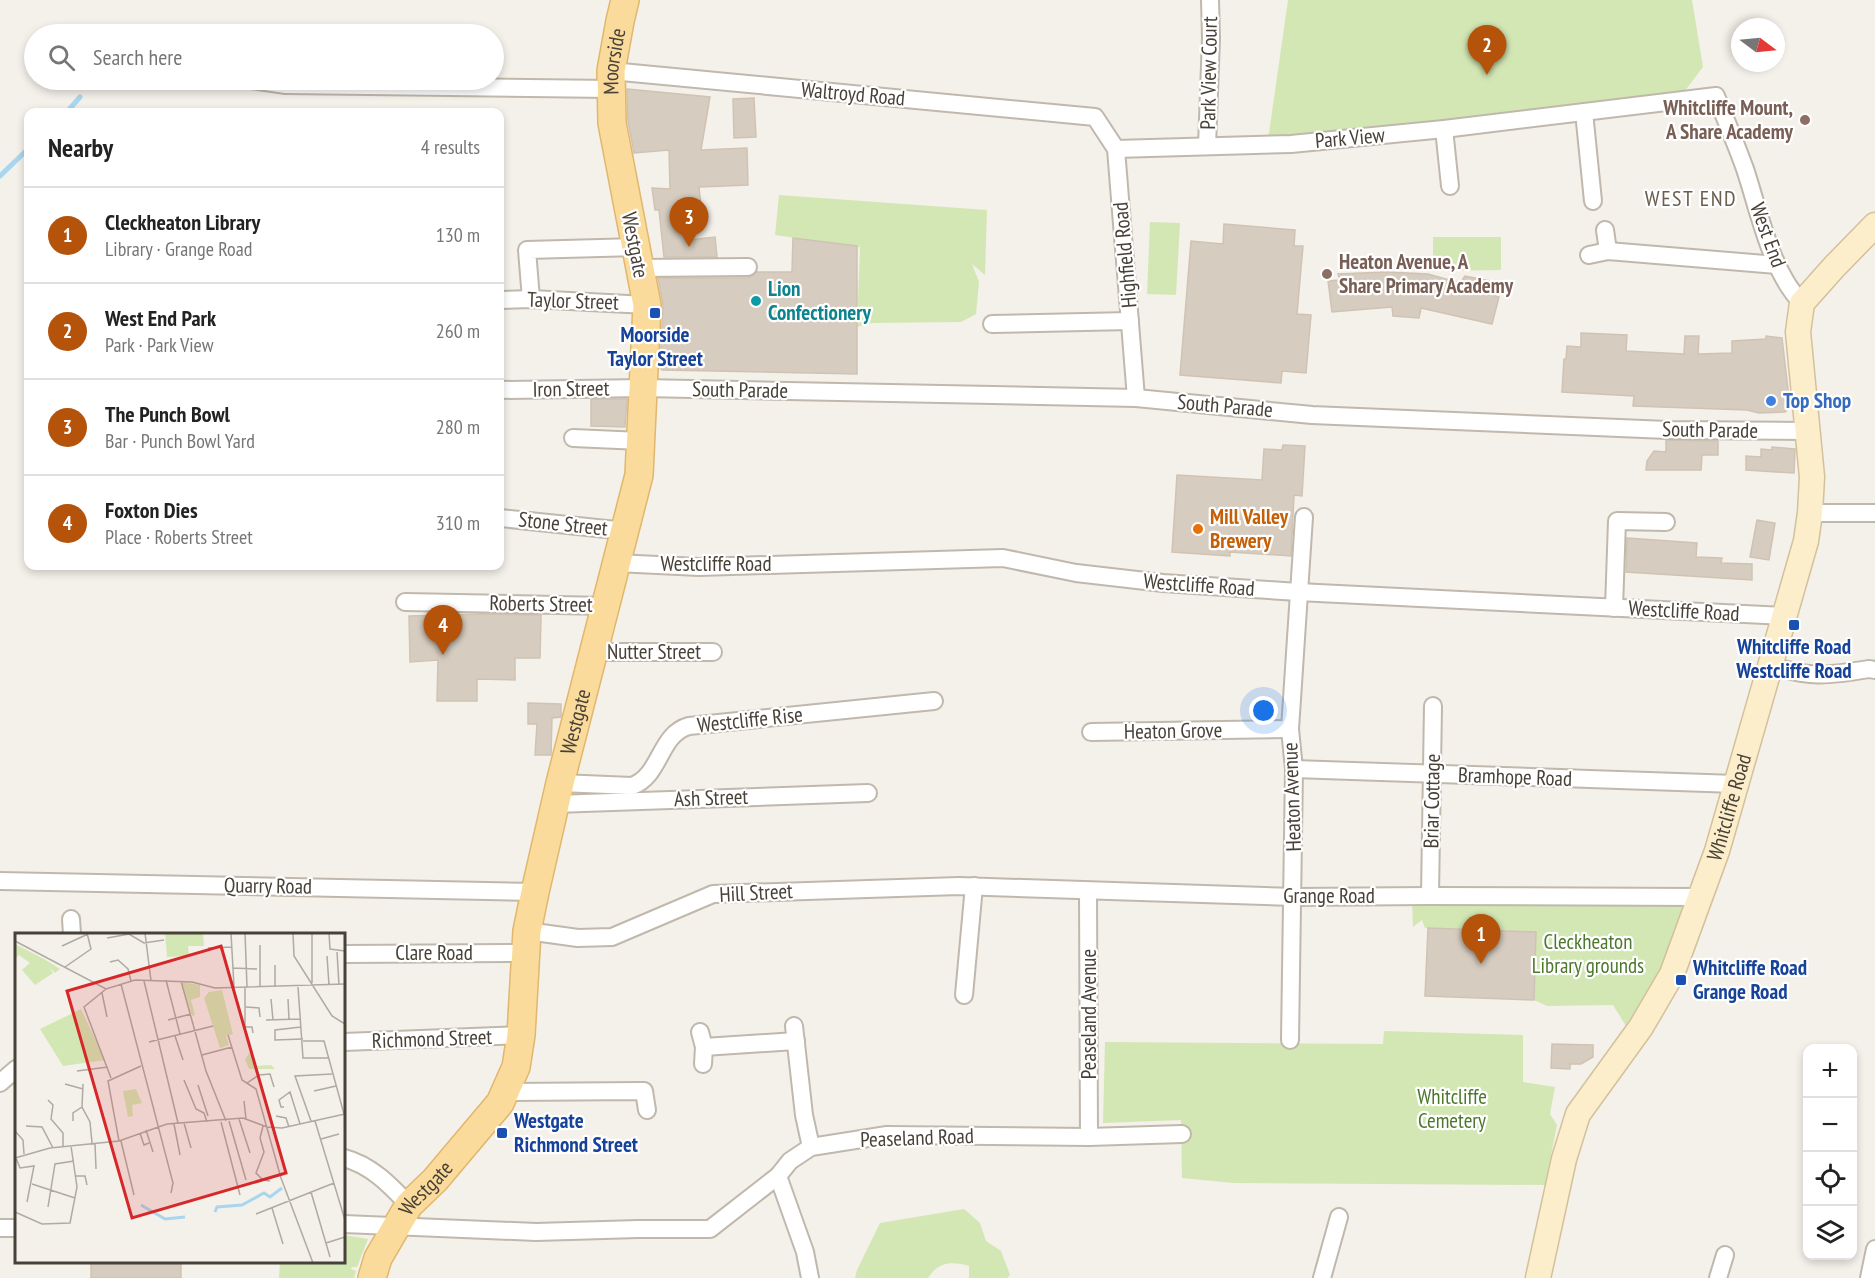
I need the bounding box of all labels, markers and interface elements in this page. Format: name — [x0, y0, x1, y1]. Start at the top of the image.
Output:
street label: Park View Court — [1194, 16, 1223, 130]
north arrow — [1731, 18, 1785, 72]
search box — [24, 24, 504, 90]
street label: Moorside — [597, 26, 631, 95]
pin: 2 — [1468, 26, 1506, 75]
icon: search — [45, 41, 78, 74]
text: Search here — [93, 43, 182, 71]
street label: Waltroyd Road — [800, 76, 906, 111]
place label: Whitcliffe Mount, A Share Academy — [1662, 94, 1794, 145]
marker: Whitcliffe Mount, A Share Academy — [1798, 113, 1812, 127]
street label: Park View — [1314, 121, 1387, 154]
text: Nearby — [48, 131, 113, 164]
text: 4 results — [421, 134, 480, 160]
district label: WEST END — [1645, 184, 1737, 212]
pin: 3 — [670, 198, 708, 247]
street label: West End — [1744, 199, 1793, 271]
street label: Highfield Road — [1106, 201, 1143, 309]
text: Cleckheaton Library — [105, 208, 260, 236]
street label: Westgate — [616, 210, 655, 280]
text: 1 — [63, 222, 72, 248]
text: 130 m — [436, 222, 480, 248]
text: Library · Grange Road — [105, 236, 252, 262]
place label: Heaton Avenue, A Share Primary Academy — [1339, 248, 1514, 299]
marker: Heaton Avenue, A Share Primary Academy — [1320, 267, 1334, 281]
place label: Lion Confectionery — [768, 275, 871, 326]
street label: Taylor Street — [527, 285, 619, 316]
marker: Lion Confectionery — [749, 294, 763, 308]
text: West End Park — [105, 304, 216, 332]
marker: Moorside Taylor Street — [648, 306, 662, 320]
text: 2 — [63, 318, 72, 344]
text: 260 m — [436, 318, 480, 344]
place label: Moorside Taylor Street — [607, 321, 703, 372]
text: Park · Park View — [105, 332, 213, 358]
street label: Iron Street — [532, 374, 610, 403]
street label: South Parade — [692, 375, 788, 404]
place label: Top Shop — [1783, 387, 1851, 414]
street label: South Parade — [1176, 388, 1274, 423]
marker: Top Shop — [1764, 394, 1778, 408]
text: The Punch Bowl — [105, 400, 230, 428]
text: 3 — [63, 414, 72, 440]
text: 280 m — [436, 414, 480, 440]
street label: South Parade — [1662, 415, 1758, 444]
text: Bar · Punch Bowl Yard — [105, 428, 255, 454]
text: Foxton Dies — [105, 496, 198, 524]
place label: Mill Valley Brewery — [1210, 503, 1289, 554]
street label: Stone Street — [517, 505, 609, 542]
text: 4 — [63, 510, 72, 536]
text: 310 m — [436, 510, 480, 536]
marker: Mill Valley Brewery — [1191, 522, 1205, 536]
text: Place · Roberts Street — [105, 524, 253, 550]
street label: Westcliffe Road — [660, 550, 772, 577]
street label: Westcliffe Road — [1143, 567, 1255, 602]
street label: Roberts Street — [489, 589, 593, 618]
street label: Westcliffe Road — [1628, 594, 1740, 627]
pin: 4 — [424, 606, 462, 655]
marker: Whitcliffe Road Westcliffe Road — [1787, 618, 1801, 632]
place label: Whitcliffe Road Westcliffe Road — [1735, 633, 1852, 684]
street label: Nutter Street — [607, 638, 701, 665]
street label: Westgate — [554, 686, 597, 757]
your location — [1249, 696, 1278, 725]
street label: Westcliffe Rise — [696, 701, 804, 738]
street label: Heaton Grove — [1124, 716, 1222, 745]
street label: Heaton Avenue — [1276, 742, 1307, 852]
street label: Whitcliffe Road — [1700, 751, 1757, 865]
street label: Briar Cottage — [1417, 753, 1446, 849]
street label: Bramhope Road — [1458, 761, 1573, 792]
street label: Ash Street — [673, 783, 749, 812]
street label: Quarry Road — [224, 871, 312, 900]
street label: Hill Street — [719, 877, 794, 908]
street label: Grange Road — [1283, 882, 1375, 909]
pin: 1 — [1462, 914, 1500, 964]
park label: Cleckheaton Library grounds — [1532, 928, 1644, 979]
inset map — [15, 933, 345, 1263]
street label: Clare Road — [395, 939, 473, 966]
street label: Peaseland Avenue — [1075, 949, 1102, 1079]
place label: Whitcliffe Road Grange Road — [1692, 954, 1807, 1005]
marker: Whitcliffe Road Grange Road — [1674, 973, 1688, 987]
street label: Richmond Street — [371, 1023, 493, 1054]
map controls — [1803, 1044, 1857, 1260]
button: + — [1803, 1044, 1857, 1098]
park label: Whitcliffe Cemetery — [1417, 1083, 1487, 1134]
button: − — [1803, 1098, 1857, 1152]
place label: Westgate Richmond Street — [513, 1107, 638, 1158]
street label: Peaseland Road — [860, 1122, 974, 1153]
marker: Westgate Richmond Street — [495, 1126, 509, 1140]
button: locate — [1803, 1152, 1857, 1206]
street label: Westgate — [392, 1155, 458, 1220]
button: layers — [1803, 1206, 1857, 1260]

